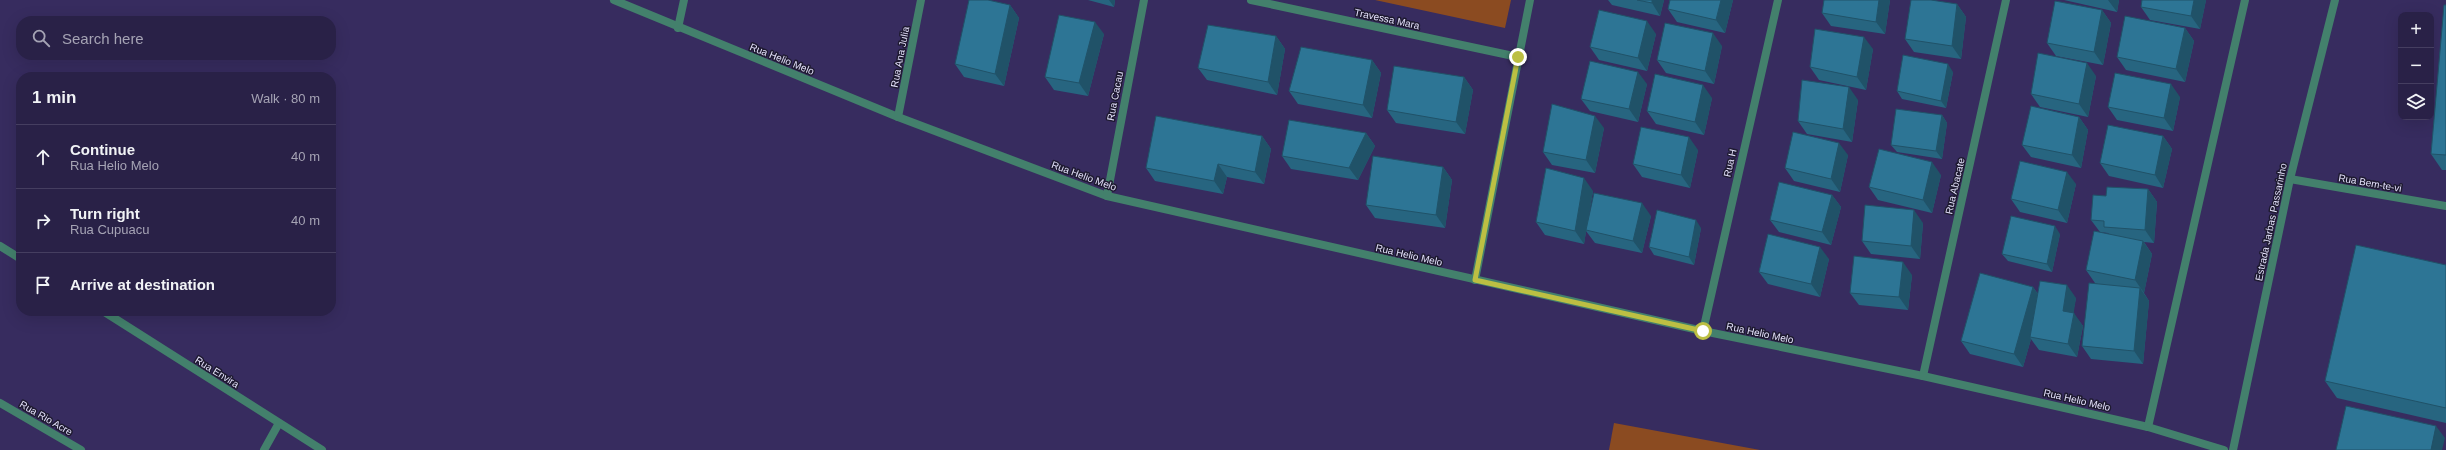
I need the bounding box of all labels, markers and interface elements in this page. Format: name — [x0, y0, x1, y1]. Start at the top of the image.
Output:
street label: Travessa Mara — [1353, 7, 1421, 31]
map controls — [2398, 12, 2434, 120]
button: + — [2398, 12, 2434, 48]
search box — [16, 16, 336, 60]
street label: Rua Ana Julia — [889, 25, 911, 88]
icon: search — [30, 27, 52, 49]
text: Search here — [62, 30, 144, 47]
street label: Rua Helio Melo — [748, 41, 816, 77]
route end — [1509, 48, 1527, 66]
button: − — [2398, 48, 2434, 84]
street label: Rua Cacau — [1105, 70, 1125, 122]
button: layers — [2398, 84, 2434, 120]
text: 1 min — [32, 88, 76, 107]
text: Walk · 80 m — [251, 91, 320, 106]
text: Continue — [70, 141, 135, 158]
icon: ahead — [32, 146, 54, 168]
street label: Rua H — [1721, 148, 1739, 178]
text: 40 m — [291, 149, 320, 164]
street label: Rua Abacate — [1943, 156, 1967, 215]
text: Rua Helio Melo — [70, 158, 159, 173]
street label: Rua Helio Melo — [1050, 159, 1118, 193]
street label: Estrada Jarbas Passarinho — [2253, 162, 2289, 282]
street label: Rua Bem-te-vi — [2338, 172, 2402, 194]
text: Turn right — [70, 205, 140, 222]
icon: right — [32, 210, 54, 232]
text: 40 m — [291, 213, 320, 228]
text: Rua Cupuacu — [70, 222, 150, 237]
street label: Rua Helio Melo — [1374, 242, 1444, 268]
icon: arrive — [32, 274, 54, 296]
text: Arrive at destination — [70, 276, 215, 293]
street label: Rua Helio Melo — [1725, 321, 1795, 346]
route start — [1694, 322, 1712, 340]
street label: Rua Envira — [193, 354, 241, 390]
street label: Rua Helio Melo — [2042, 387, 2112, 413]
street label: Rua Rio Acre — [18, 399, 75, 438]

